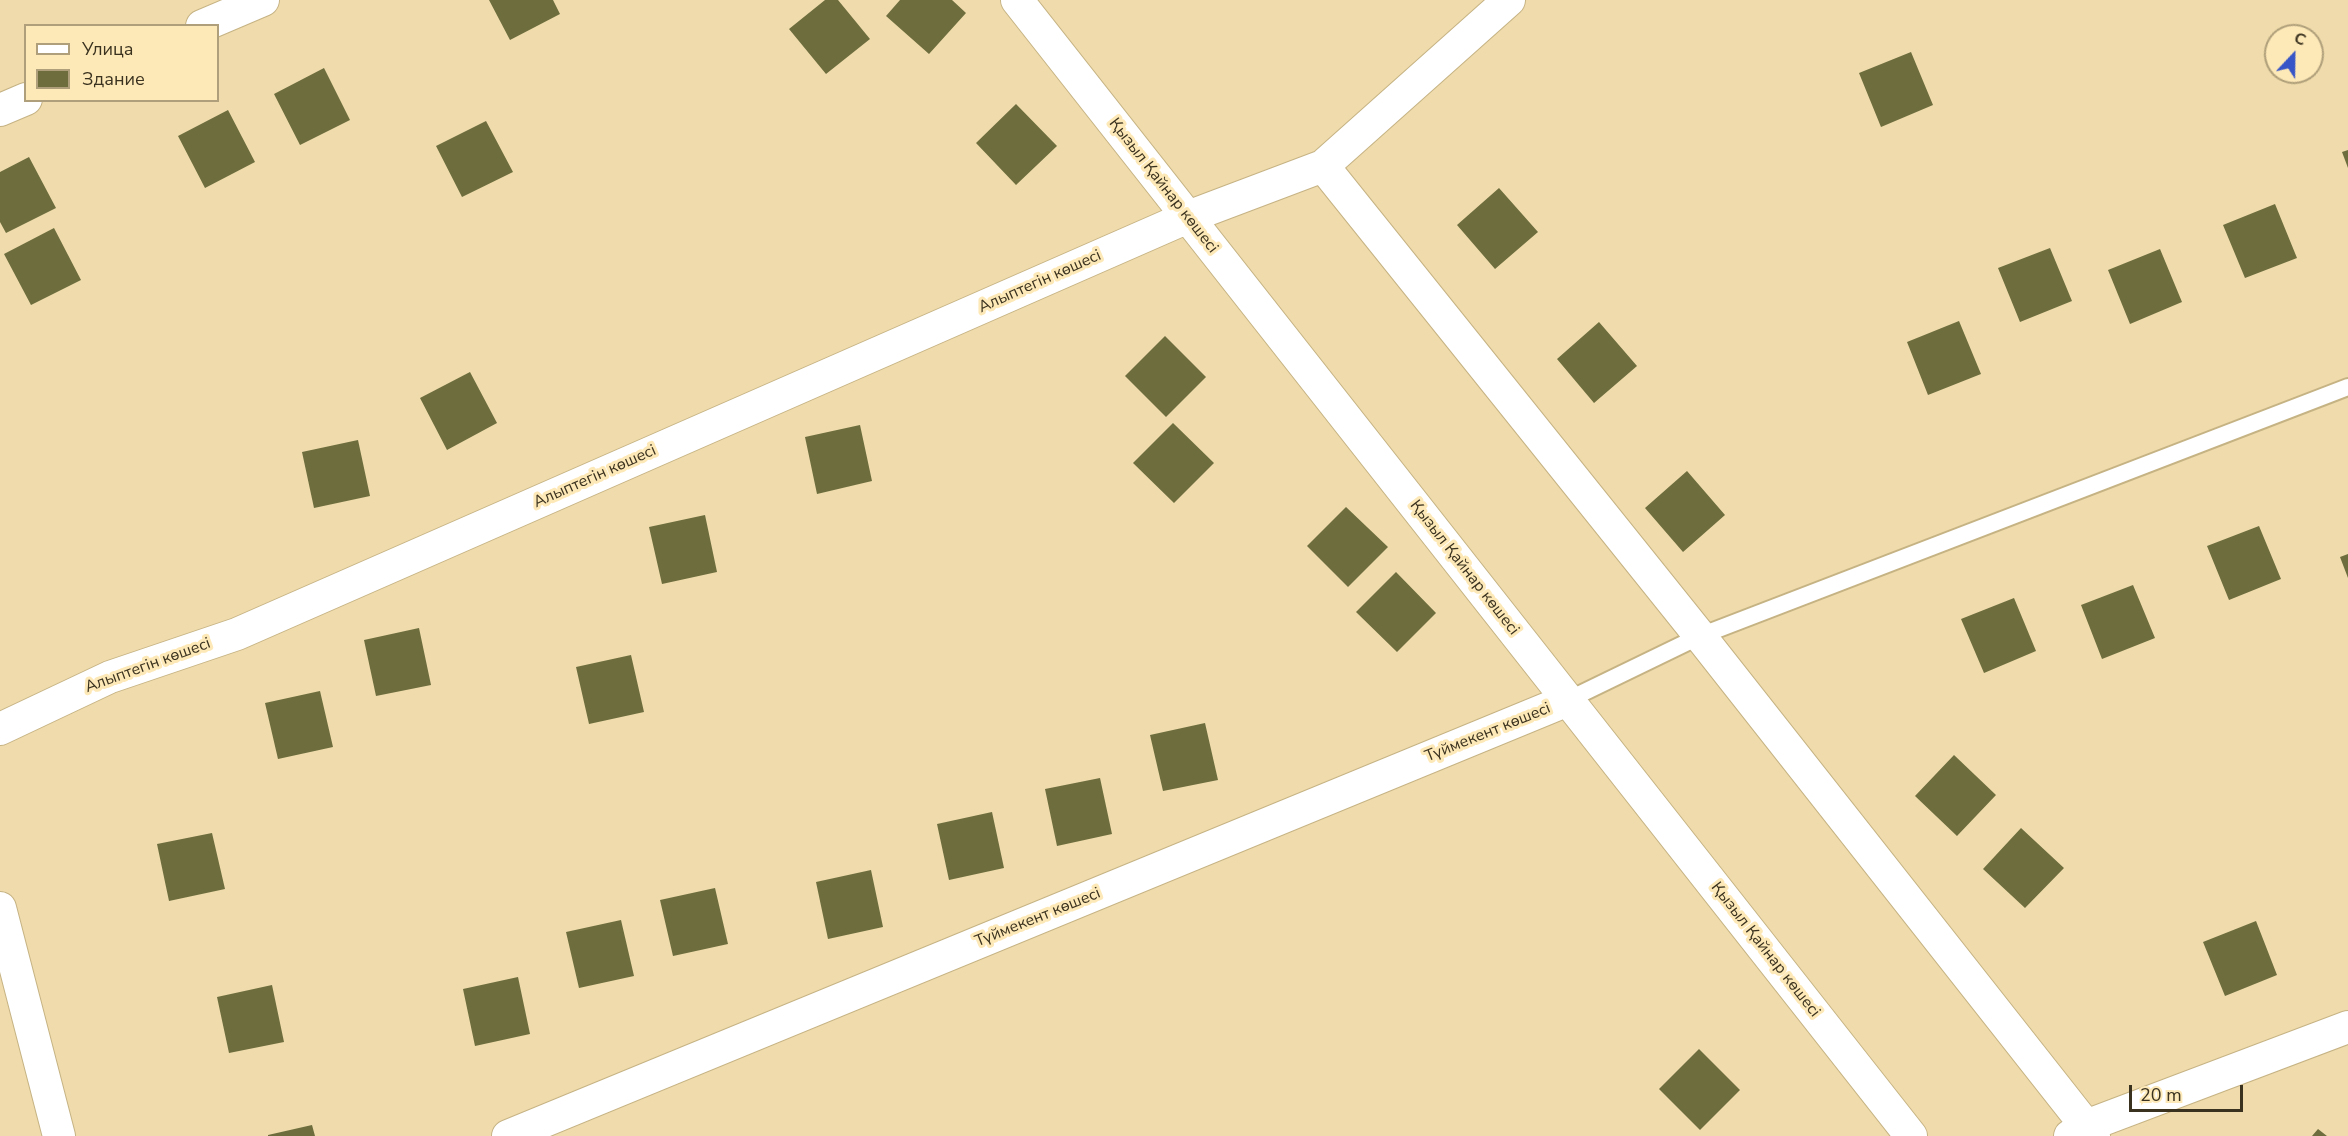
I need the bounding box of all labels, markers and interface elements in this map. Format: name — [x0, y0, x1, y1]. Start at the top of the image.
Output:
legend — [24, 24, 219, 102]
north arrow — [2264, 24, 2324, 84]
text: С — [2291, 27, 2309, 51]
text: Улица — [82, 37, 133, 61]
text: Здание — [82, 67, 145, 91]
street label: Қызыл Қайнар көшесі — [1104, 115, 1222, 257]
street label: Алыптегін көшесі — [976, 246, 1104, 318]
street label: Алыптегін көшесі — [531, 441, 659, 513]
street label: Қызыл Қайнар көшесі — [1405, 497, 1523, 639]
street label: Алыптегін көшесі — [83, 634, 213, 698]
street label: Түймекент көшесі — [1423, 699, 1553, 767]
street label: Қызыл Қайнар көшесі — [1706, 879, 1824, 1021]
street label: Түймекент көшесі — [973, 884, 1103, 952]
scale bar — [2132, 1073, 2246, 1111]
text: 20 m — [2140, 1083, 2182, 1107]

